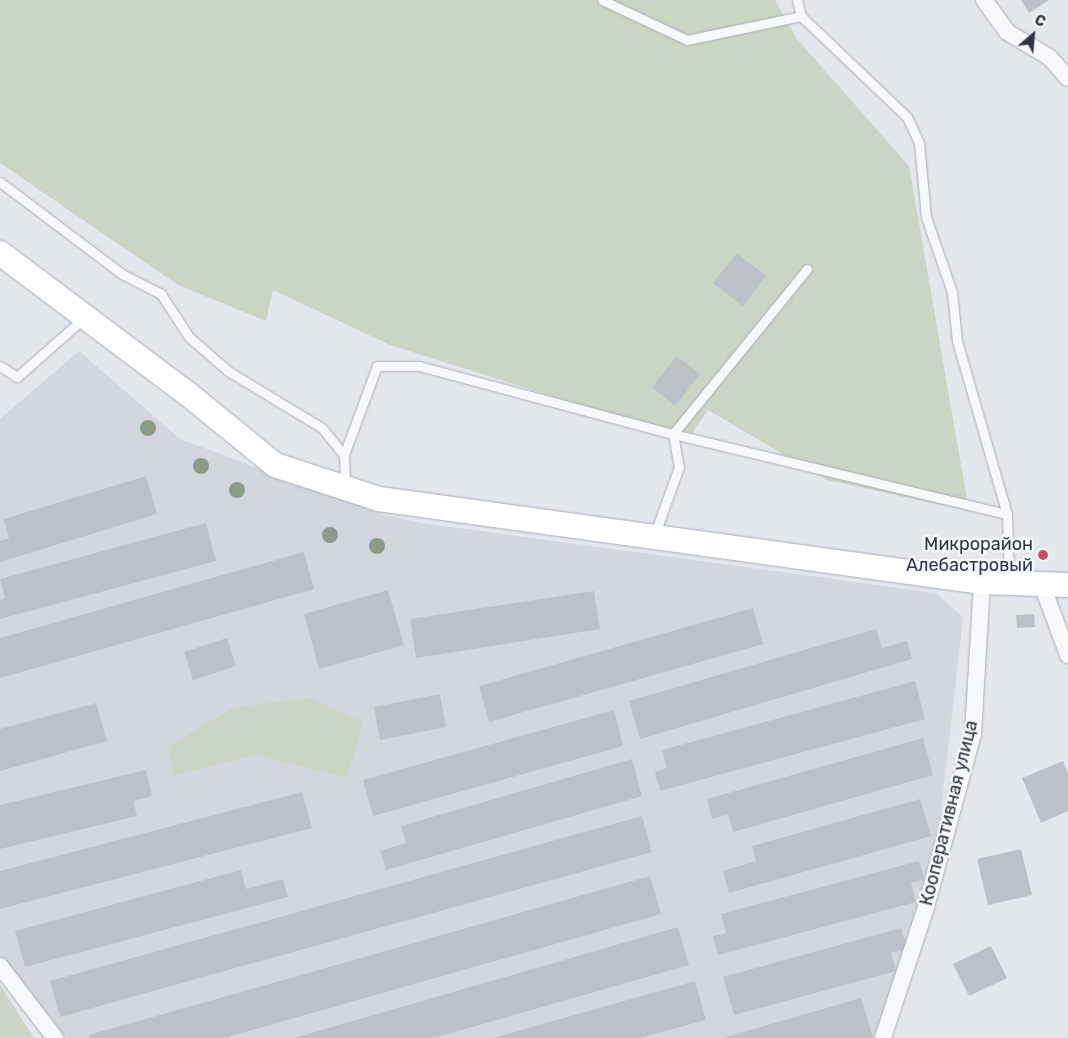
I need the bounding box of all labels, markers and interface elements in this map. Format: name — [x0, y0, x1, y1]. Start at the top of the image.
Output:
north arrow — [1008, 10, 1058, 60]
text: С — [1032, 11, 1048, 31]
place label: Микрорайон Алебастровый — [906, 534, 1033, 576]
marker: Микрорайон Алебастровый — [1037, 549, 1049, 561]
street label: Кооперативная улица — [916, 718, 982, 908]

